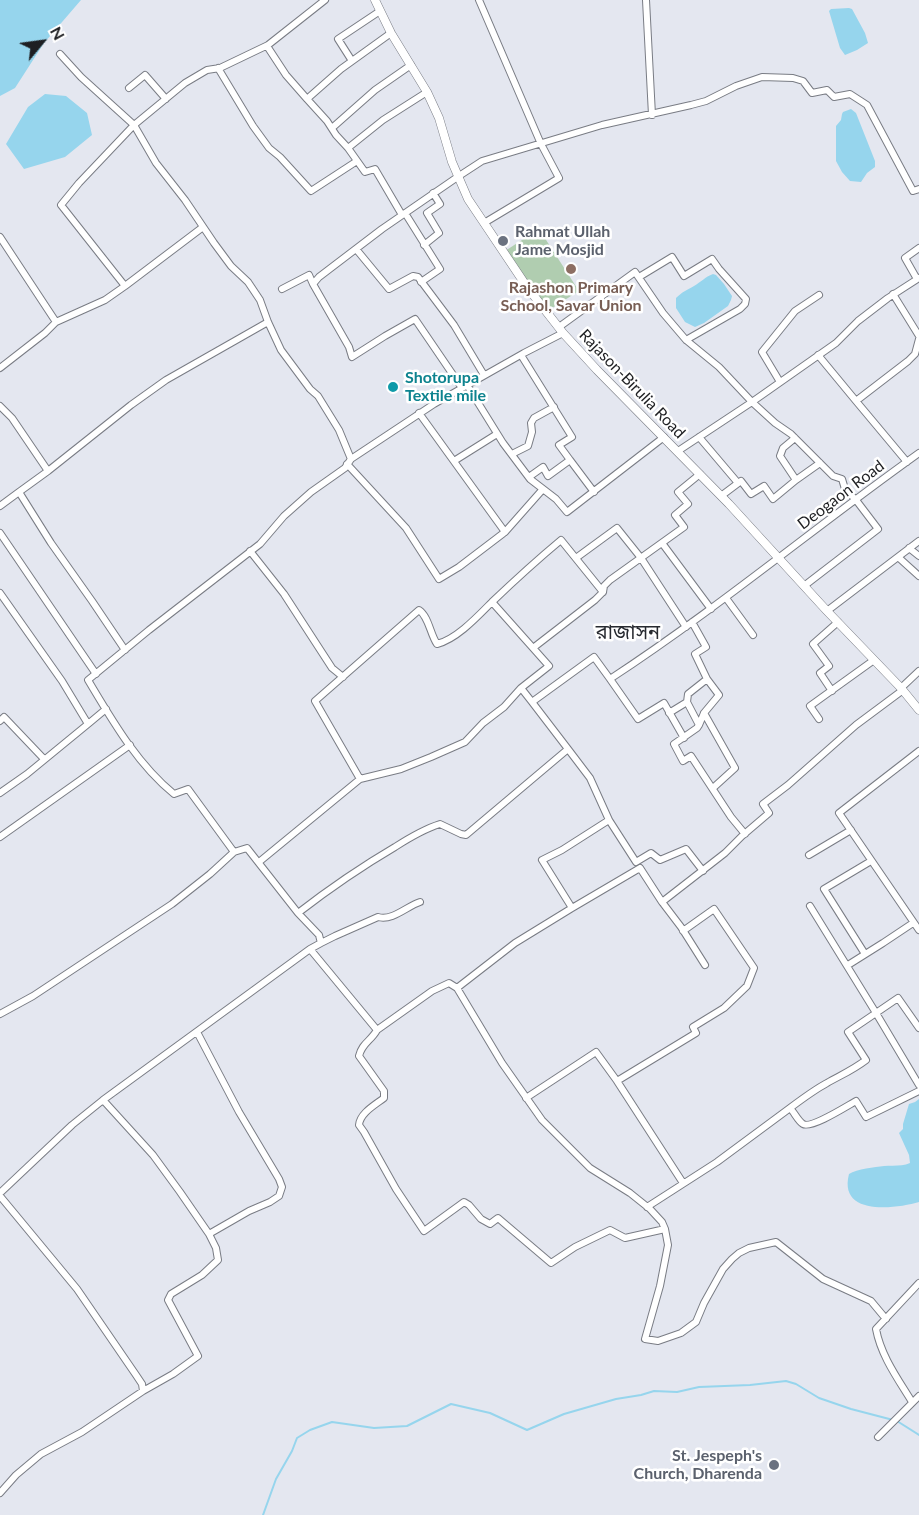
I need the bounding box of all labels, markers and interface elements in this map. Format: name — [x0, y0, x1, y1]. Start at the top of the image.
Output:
north arrow — [12, 12, 72, 72]
text: N — [47, 23, 69, 43]
place label: Rahmat Ullah Jame Mosjid — [515, 222, 610, 260]
marker: Rahmat Ullah Jame Mosjid — [496, 234, 510, 248]
marker: Rajashon Primary School, Savar Union — [564, 262, 578, 276]
place label: Rajashon Primary School, Savar Union — [500, 278, 642, 316]
street label: Rajason-Birulia Road — [575, 325, 689, 443]
place label: Shotorupa Textile mile — [405, 368, 486, 406]
marker: Shotorupa Textile mile — [386, 380, 400, 394]
street label: Deogaon Road — [794, 456, 888, 534]
district label: রাজাসন — [596, 621, 660, 645]
place label: St. Jespeph's Church, Dharenda — [634, 1446, 762, 1484]
marker: St. Jespeph's Church, Dharenda — [767, 1458, 781, 1472]

